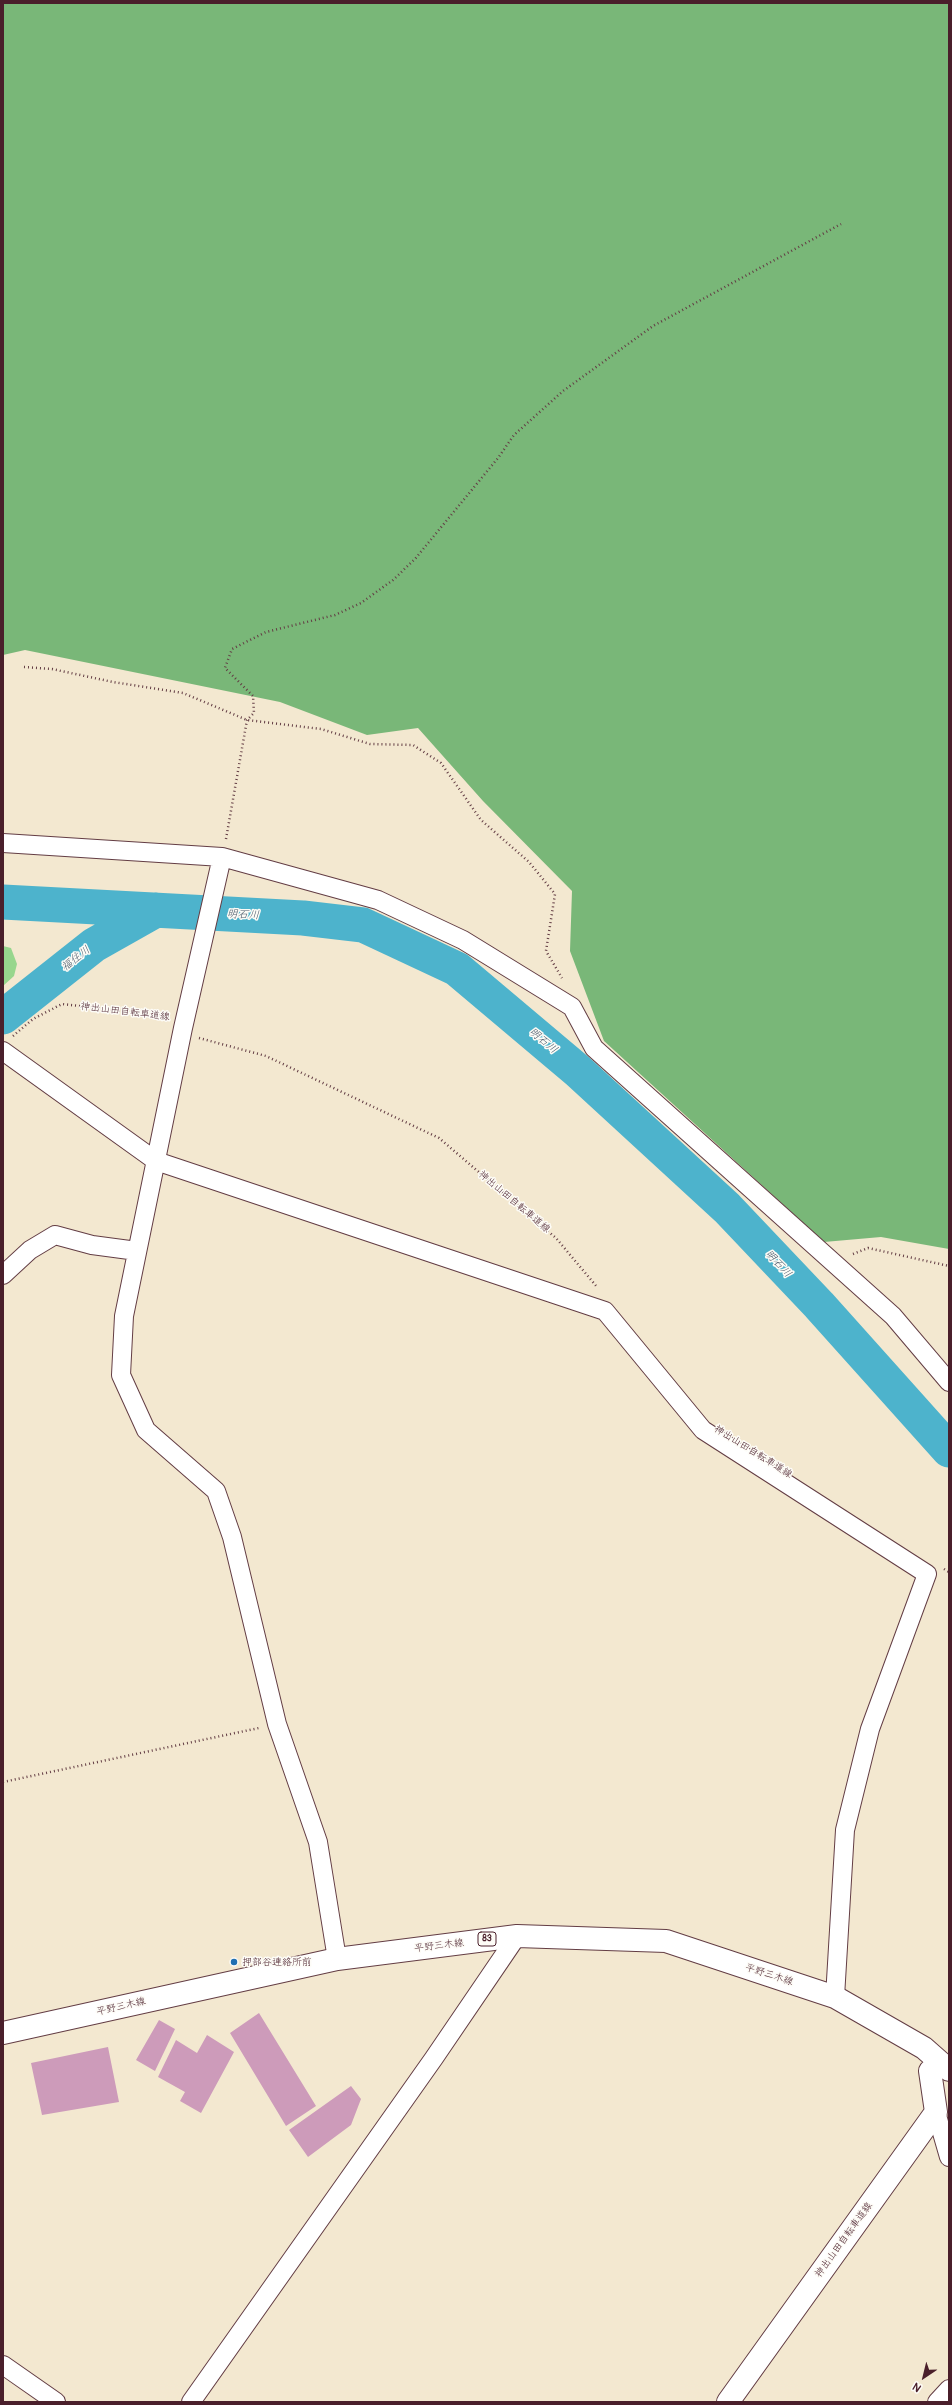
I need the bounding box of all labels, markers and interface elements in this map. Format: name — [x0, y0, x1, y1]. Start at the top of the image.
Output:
water label: 明石川 — [226, 908, 260, 922]
water label: 福住川 — [59, 944, 93, 974]
street label: 神出山田自転車道線 — [80, 1001, 170, 1023]
water label: 明石川 — [526, 1025, 560, 1057]
street label: 神出山田自転車道線 — [476, 1168, 552, 1236]
water label: 明石川 — [762, 1247, 794, 1281]
street label: 神出山田自転車道線 — [712, 1423, 794, 1481]
road number: 83 — [478, 1932, 496, 1946]
street label: 平野三木線 — [413, 1937, 465, 1955]
place label: 押部谷連絡所前 — [242, 1956, 312, 1968]
marker: 押部谷連絡所前 — [229, 1957, 239, 1967]
street label: 平野三木線 — [743, 1962, 795, 1988]
street label: 平野三木線 — [95, 1996, 147, 2018]
street label: 神出山田自転車道線 — [813, 2200, 875, 2280]
north arrow — [904, 2357, 944, 2397]
text: N — [910, 2380, 924, 2395]

